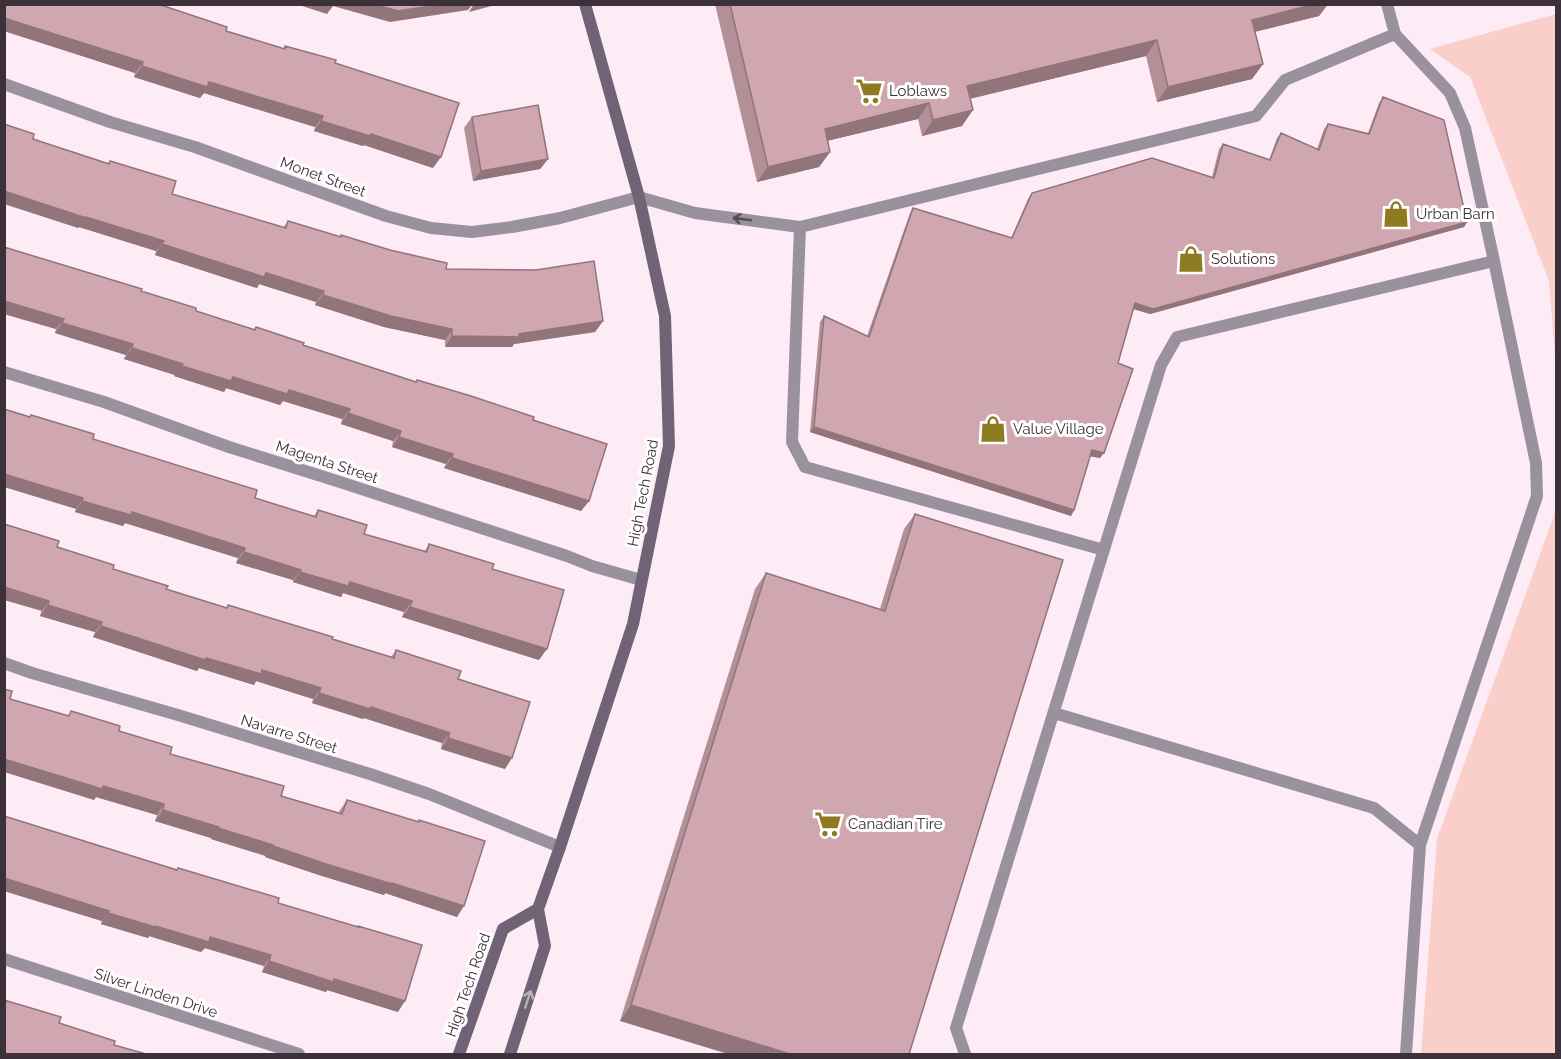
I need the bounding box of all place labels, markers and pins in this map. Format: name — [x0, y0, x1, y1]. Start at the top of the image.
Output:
supermarket icon: Loblaws — [854, 76, 884, 106]
place label: Loblaws — [889, 82, 947, 100]
shop icon: Urban Barn — [1381, 199, 1411, 229]
place label: Urban Barn — [1416, 205, 1495, 223]
shop icon: Solutions — [1176, 244, 1206, 274]
place label: Solutions — [1211, 250, 1275, 268]
shop icon: Value Village — [978, 414, 1008, 444]
place label: Value Village — [1013, 420, 1104, 438]
supermarket icon: Canadian Tire — [813, 809, 843, 839]
place label: Canadian Tire — [848, 815, 943, 833]

